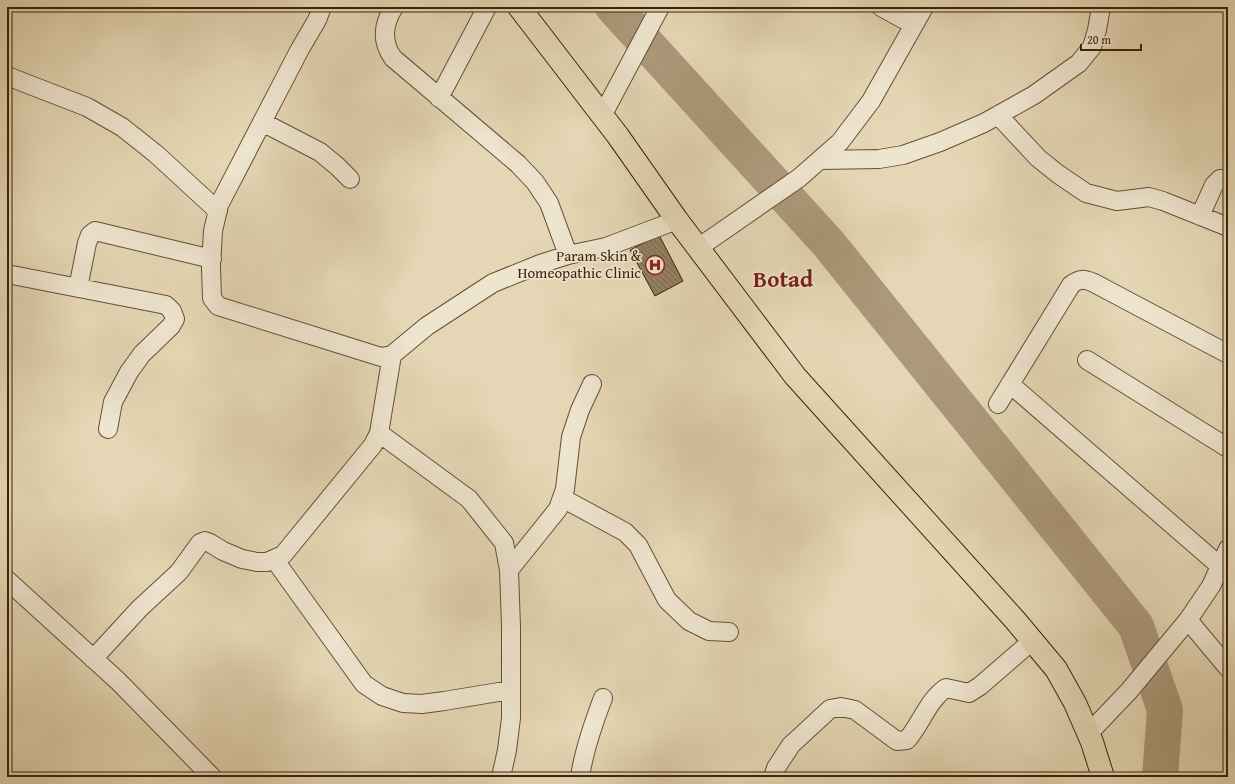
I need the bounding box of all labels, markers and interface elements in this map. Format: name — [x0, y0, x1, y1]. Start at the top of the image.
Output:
scale bar — [1081, 26, 1141, 52]
text: 20 m — [1087, 31, 1111, 48]
place label: Param Skin & Homeopathic Clinic — [518, 245, 642, 283]
hospital icon: Param Skin & Homeopathic Clinic — [644, 254, 666, 276]
district label: Botad — [753, 262, 814, 295]

